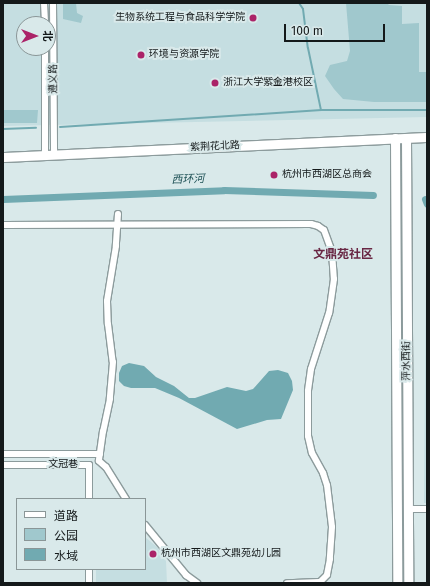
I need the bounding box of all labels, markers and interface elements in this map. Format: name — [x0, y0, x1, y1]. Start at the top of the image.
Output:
place label: 生物系统工程与食品科学学院 — [115, 12, 245, 24]
marker: 生物系统工程与食品科学学院 — [248, 13, 258, 23]
north arrow — [16, 16, 56, 56]
scale bar — [286, 16, 387, 42]
text: 100 m — [291, 24, 323, 38]
text: 北 — [41, 31, 54, 42]
place label: 环境与资源学院 — [149, 49, 219, 61]
marker: 环境与资源学院 — [136, 50, 146, 60]
street label: 遵义路 — [48, 64, 60, 94]
place label: 浙江大学紫金港校区 — [223, 77, 313, 89]
marker: 浙江大学紫金港校区 — [210, 78, 220, 88]
street label: 紫荆花北路 — [190, 140, 240, 154]
place label: 杭州市西湖区总商会 — [282, 169, 372, 181]
marker: 杭州市西湖区总商会 — [269, 170, 279, 180]
water label: 西环河 — [171, 173, 205, 187]
district label: 文鼎苑社区 — [313, 248, 373, 262]
street label: 萍水西街 — [401, 341, 413, 381]
street label: 文冠巷 — [48, 459, 78, 471]
legend — [16, 498, 146, 570]
text: 道路 — [54, 509, 78, 523]
text: 公园 — [54, 529, 78, 543]
place label: 杭州市西湖区文鼎苑幼儿园 — [161, 548, 281, 560]
text: 水域 — [54, 549, 78, 563]
marker: 杭州市西湖区文鼎苑幼儿园 — [148, 549, 158, 559]

